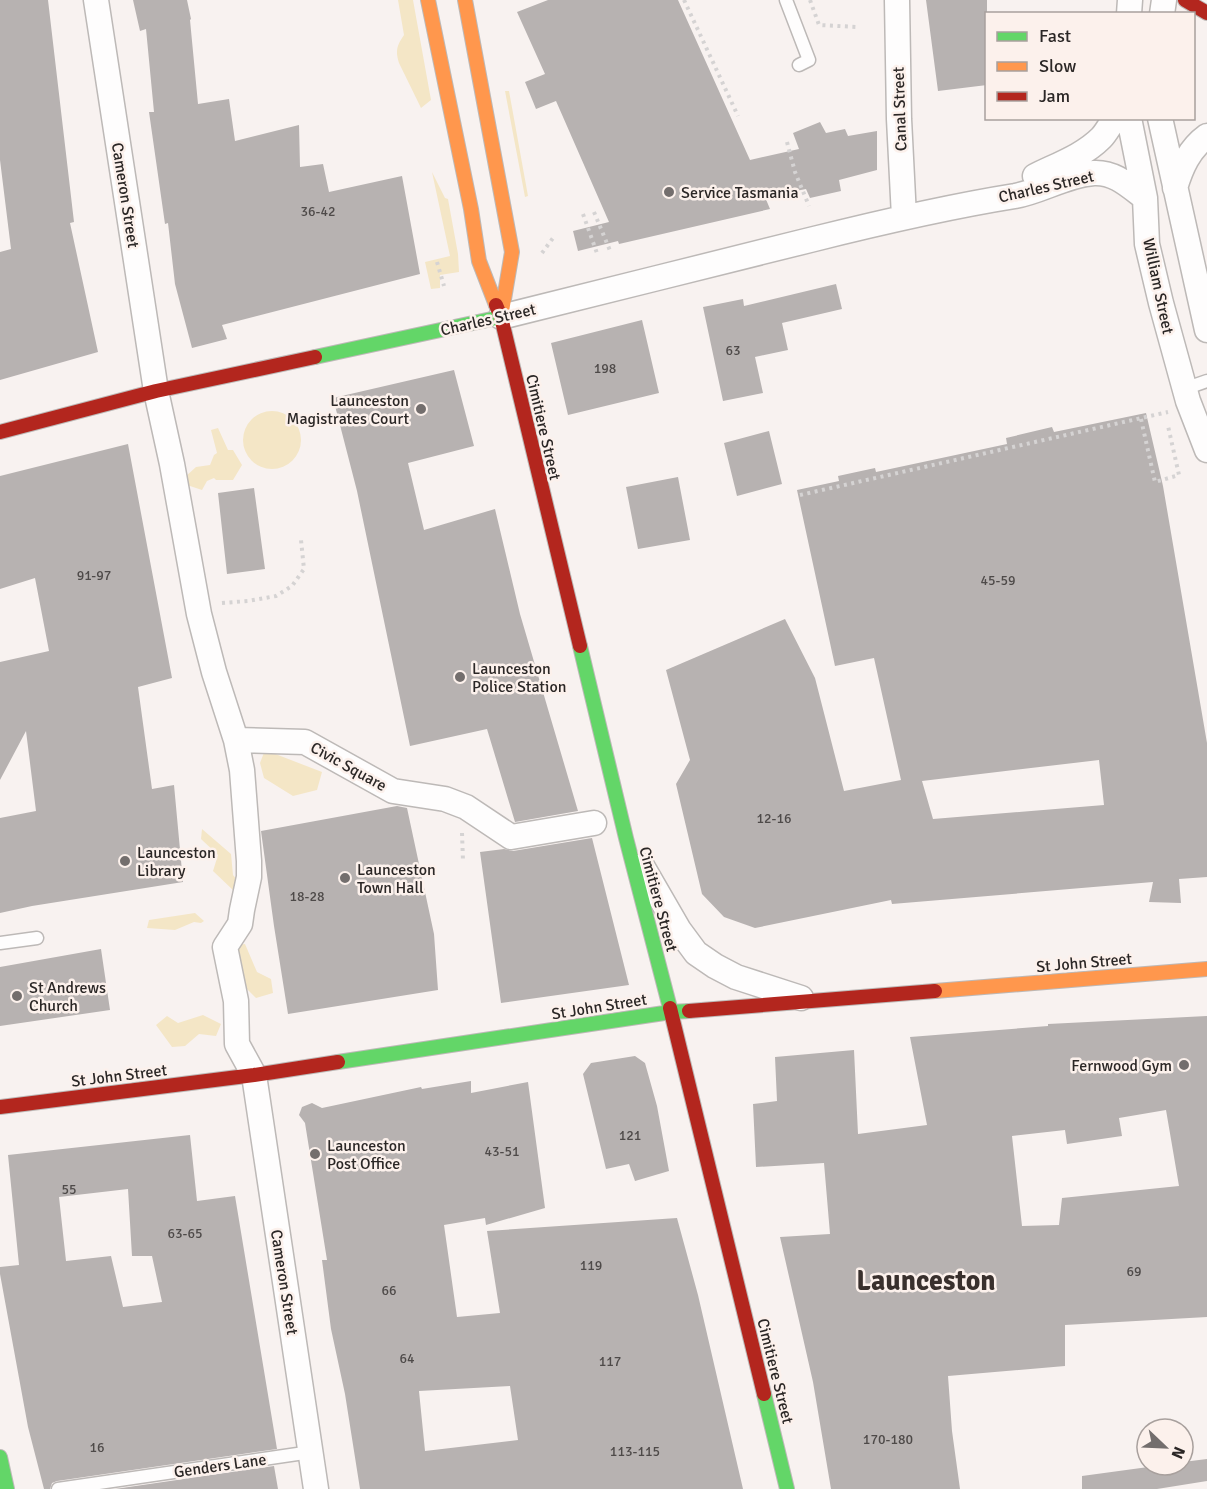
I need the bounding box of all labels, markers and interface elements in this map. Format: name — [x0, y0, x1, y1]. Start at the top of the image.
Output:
legend — [985, 12, 1195, 120]
text: Fast — [1039, 25, 1071, 47]
text: Slow — [1039, 55, 1076, 77]
street label: Canal Street — [889, 66, 911, 151]
text: Jam — [1039, 85, 1070, 107]
street label: Cameron Street — [107, 141, 143, 250]
street label: Charles Street — [997, 166, 1096, 208]
place label: Service Tasmania — [681, 183, 799, 203]
marker: Service Tasmania — [662, 185, 676, 199]
house number: 36-42 — [300, 203, 336, 220]
street label: William Street — [1138, 236, 1178, 336]
street label: Charles Street — [439, 299, 538, 341]
house number: 63 — [725, 342, 741, 359]
house number: 198 — [594, 360, 616, 377]
street label: Cimitiere Street — [521, 372, 565, 482]
place label: Launceston Magistrates Court — [287, 391, 409, 429]
marker: Launceston Magistrates Court — [414, 402, 428, 416]
house number: 91-97 — [77, 567, 111, 584]
house number: 45-59 — [980, 572, 1016, 589]
place label: Launceston Police Station — [472, 659, 566, 697]
marker: Launceston Police Station — [453, 670, 467, 684]
street label: Civic Square — [307, 738, 390, 796]
house number: 12-16 — [756, 810, 792, 827]
place label: Launceston Library — [137, 843, 216, 881]
street label: Cimitiere Street — [634, 845, 682, 954]
marker: Launceston Library — [118, 854, 132, 868]
place label: Launceston Town Hall — [357, 860, 436, 898]
marker: Launceston Town Hall — [338, 871, 352, 885]
house number: 18-28 — [289, 888, 325, 905]
street label: St John Street — [1035, 949, 1133, 977]
place label: St Andrews Church — [29, 978, 106, 1016]
marker: St Andrews Church — [10, 989, 24, 1003]
street label: St John Street — [550, 990, 649, 1024]
place label: Fernwood Gym — [1071, 1056, 1172, 1076]
marker: Fernwood Gym — [1177, 1058, 1191, 1072]
street label: St John Street — [70, 1060, 168, 1092]
house number: 121 — [619, 1127, 641, 1144]
place label: Launceston Post Office — [327, 1136, 406, 1174]
house number: 43-51 — [484, 1143, 520, 1160]
marker: Launceston Post Office — [308, 1147, 322, 1161]
house number: 55 — [61, 1181, 77, 1198]
house number: 63-65 — [167, 1225, 203, 1242]
street label: Cameron Street — [266, 1228, 302, 1337]
house number: 119 — [580, 1257, 602, 1274]
house number: 69 — [1126, 1263, 1142, 1280]
district label: Launceston — [856, 1264, 996, 1298]
house number: 66 — [381, 1282, 397, 1299]
street label: Cimitiere Street — [752, 1316, 798, 1426]
house number: 64 — [399, 1350, 415, 1367]
house number: 117 — [599, 1353, 621, 1370]
north arrow — [1135, 1417, 1195, 1477]
house number: 170-180 — [863, 1431, 913, 1448]
house number: 16 — [89, 1439, 105, 1456]
house number: 113-115 — [610, 1443, 660, 1460]
text: N — [1167, 1443, 1189, 1462]
street label: Genders Lane — [173, 1450, 268, 1482]

